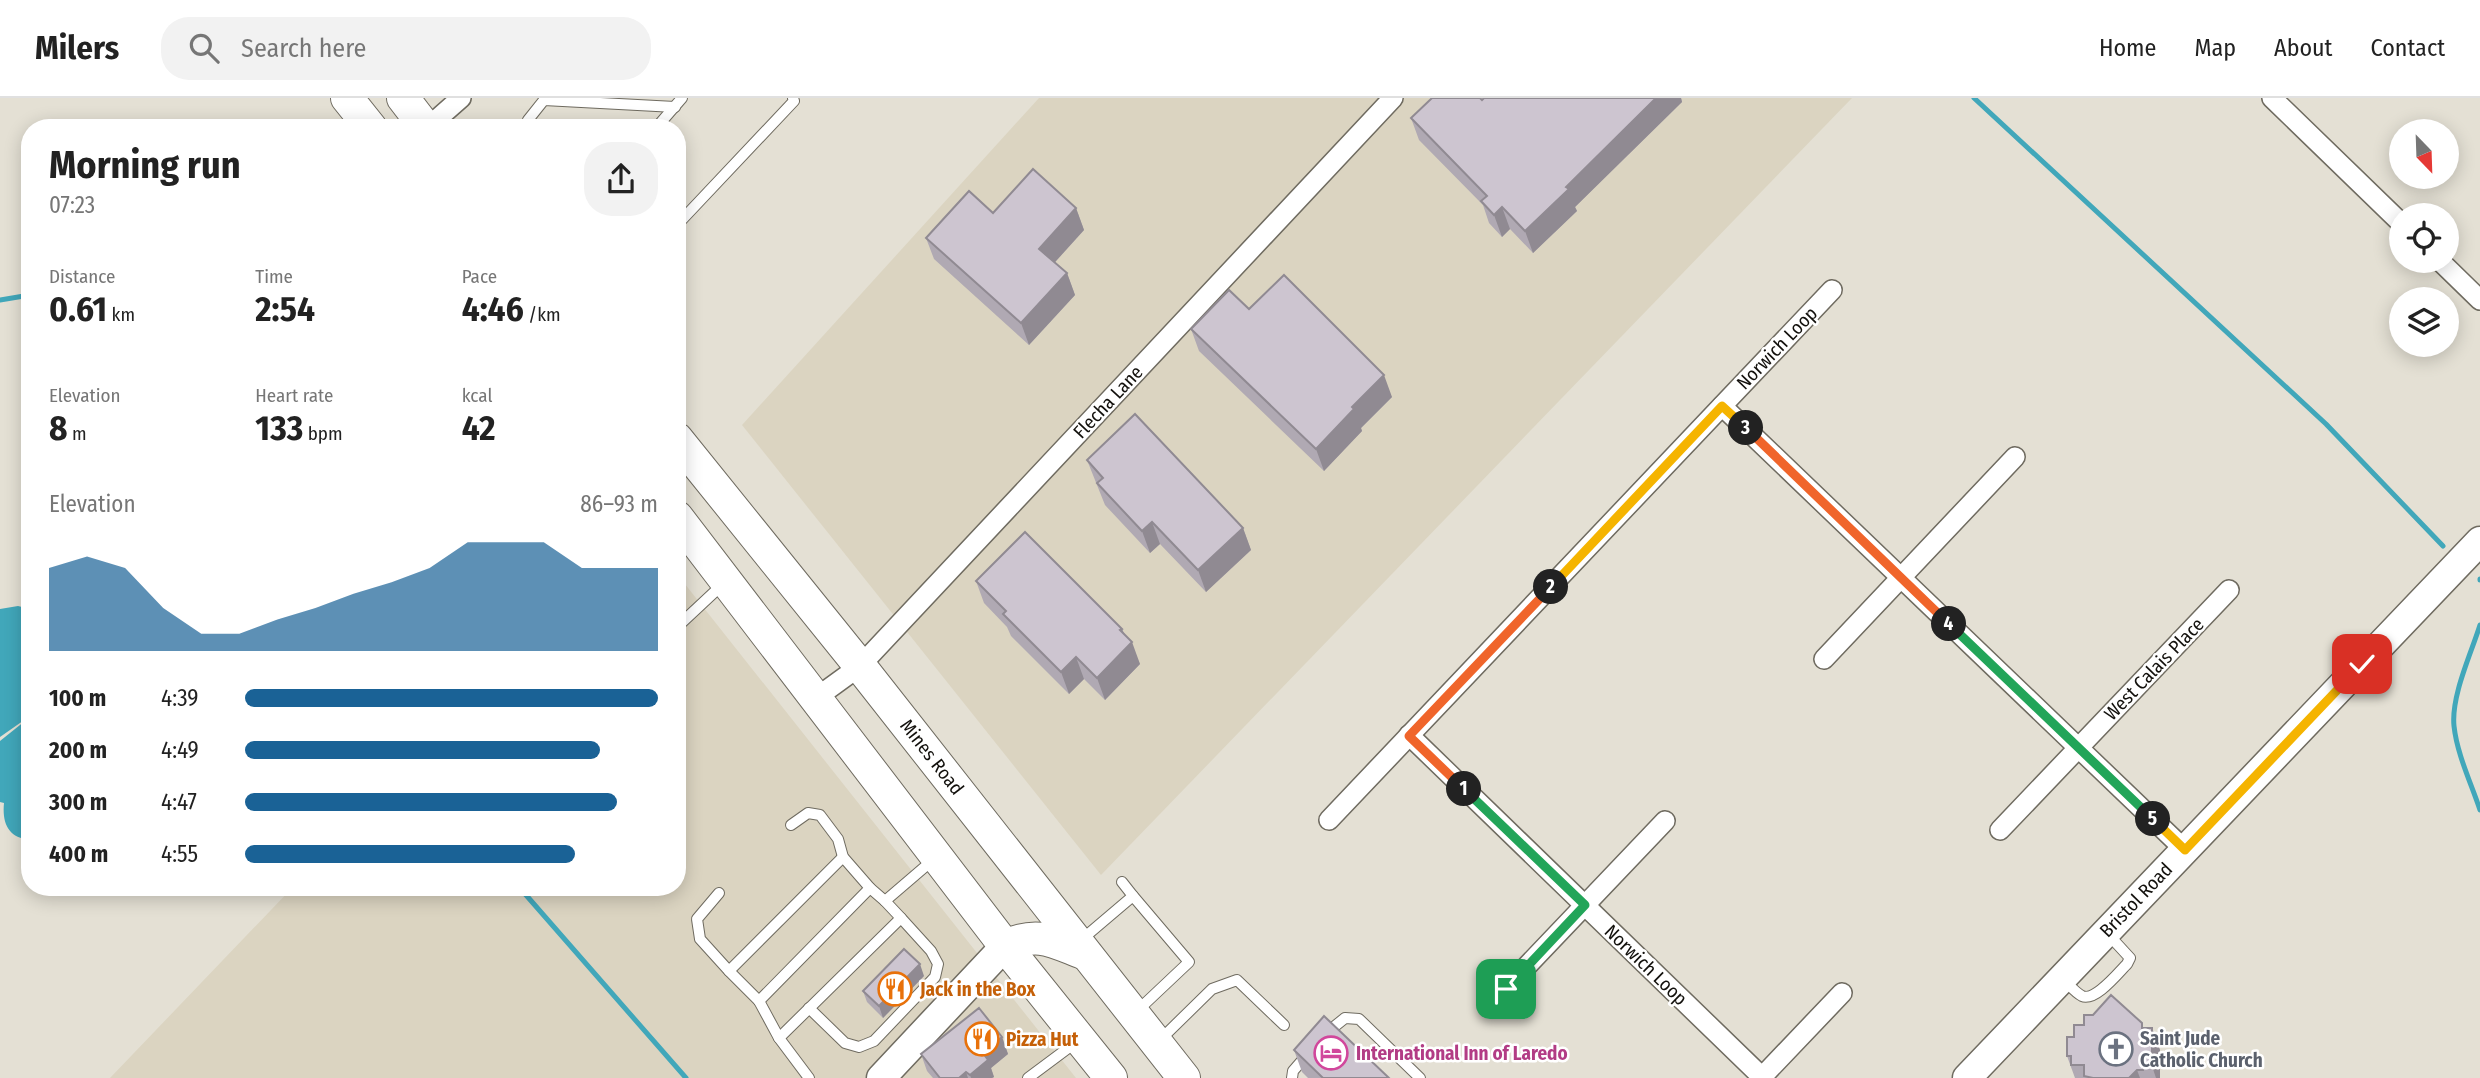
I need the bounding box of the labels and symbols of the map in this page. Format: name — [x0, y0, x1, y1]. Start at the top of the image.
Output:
north arrow — [2389, 119, 2459, 189]
street label: Norwich Loop — [1732, 302, 1822, 394]
street label: Flecha Lane — [1068, 361, 1148, 443]
pin: 3 — [1728, 410, 1764, 446]
pin: 2 — [1534, 570, 1568, 604]
pin: 4 — [1932, 606, 1966, 642]
street label: West Calais Place — [2099, 613, 2209, 725]
pin — [2332, 634, 2392, 694]
street label: Mines Road — [895, 715, 969, 799]
pin: 1 — [1446, 772, 1482, 806]
pin: 5 — [2136, 802, 2170, 836]
street label: Bristol Road — [2095, 858, 2177, 942]
street label: Norwich Loop — [1600, 920, 1692, 1010]
pin — [1476, 959, 1536, 1019]
restaurant icon: Jack in the Box — [876, 970, 914, 1008]
place label: Jack in the Box — [919, 978, 1036, 1001]
restaurant icon: Pizza Hut — [963, 1020, 1001, 1058]
place label: Saint Jude Catholic Church — [2140, 1027, 2263, 1072]
place label: Pizza Hut — [1006, 1028, 1079, 1051]
church icon: Saint Jude Catholic Church — [2097, 1030, 2135, 1068]
hotel icon: International Inn of Laredo — [1312, 1034, 1350, 1072]
place label: International Inn of Laredo — [1356, 1042, 1568, 1065]

